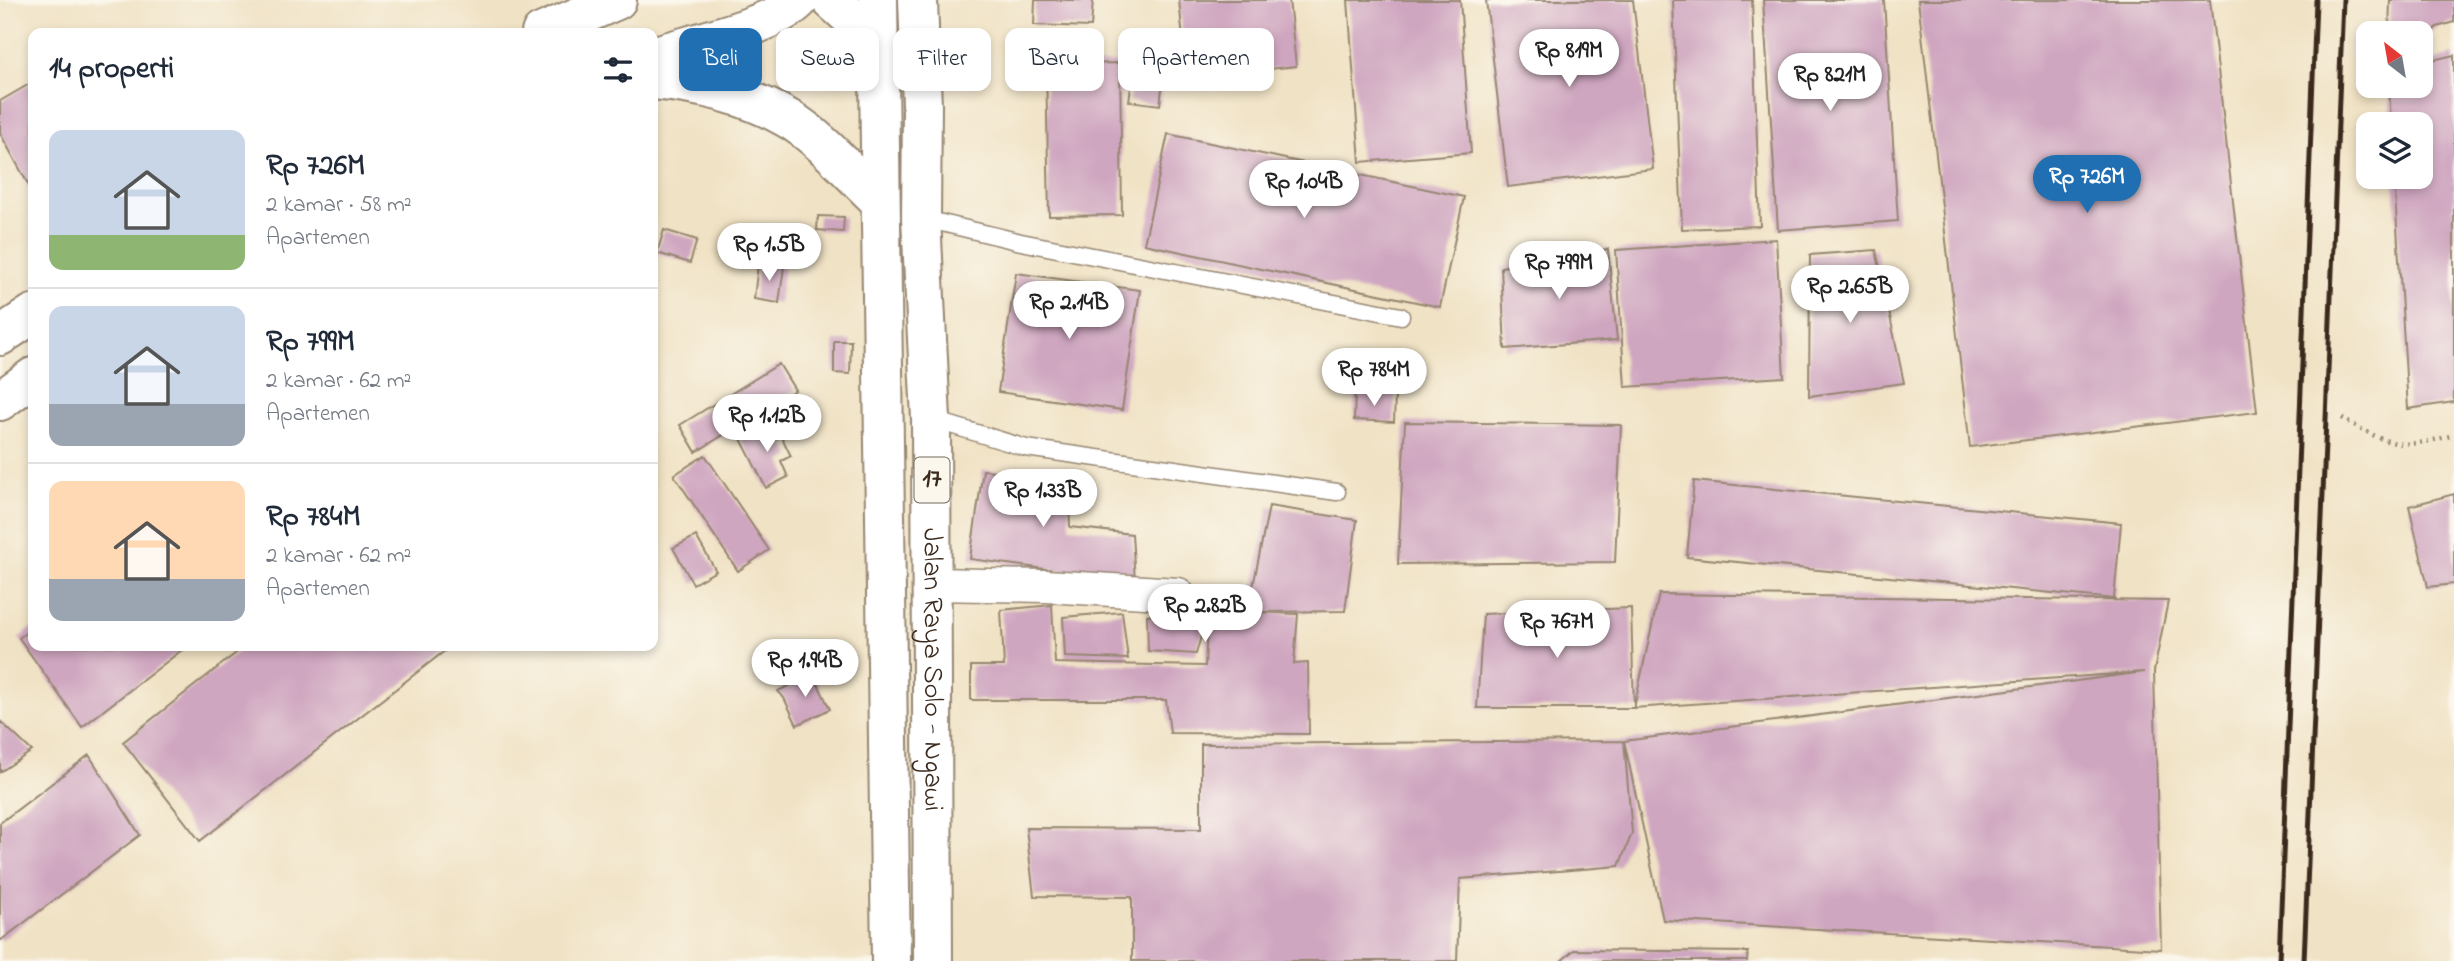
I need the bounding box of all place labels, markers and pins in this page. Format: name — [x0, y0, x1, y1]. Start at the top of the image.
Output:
pin: Rp 819M — [1504, 29, 1634, 89]
pin: Rp 821M — [1765, 54, 1895, 113]
pin: Rp 726M — [2022, 156, 2152, 215]
pin: Rp 1.04B — [1232, 160, 1376, 220]
pin: Rp 1.5B — [704, 224, 834, 283]
pin: Rp 799M — [1494, 242, 1624, 301]
pin: Rp 2.65B — [1778, 266, 1922, 325]
pin: Rp 2.14B — [997, 282, 1141, 341]
pin: Rp 784M — [1309, 348, 1439, 408]
pin: Rp 1.12B — [695, 394, 839, 454]
pin: Rp 1.33B — [971, 470, 1115, 529]
pin: Rp 2.82B — [1133, 584, 1277, 644]
pin: Rp 767M — [1492, 600, 1622, 660]
pin: Rp 1.94B — [733, 640, 877, 699]

